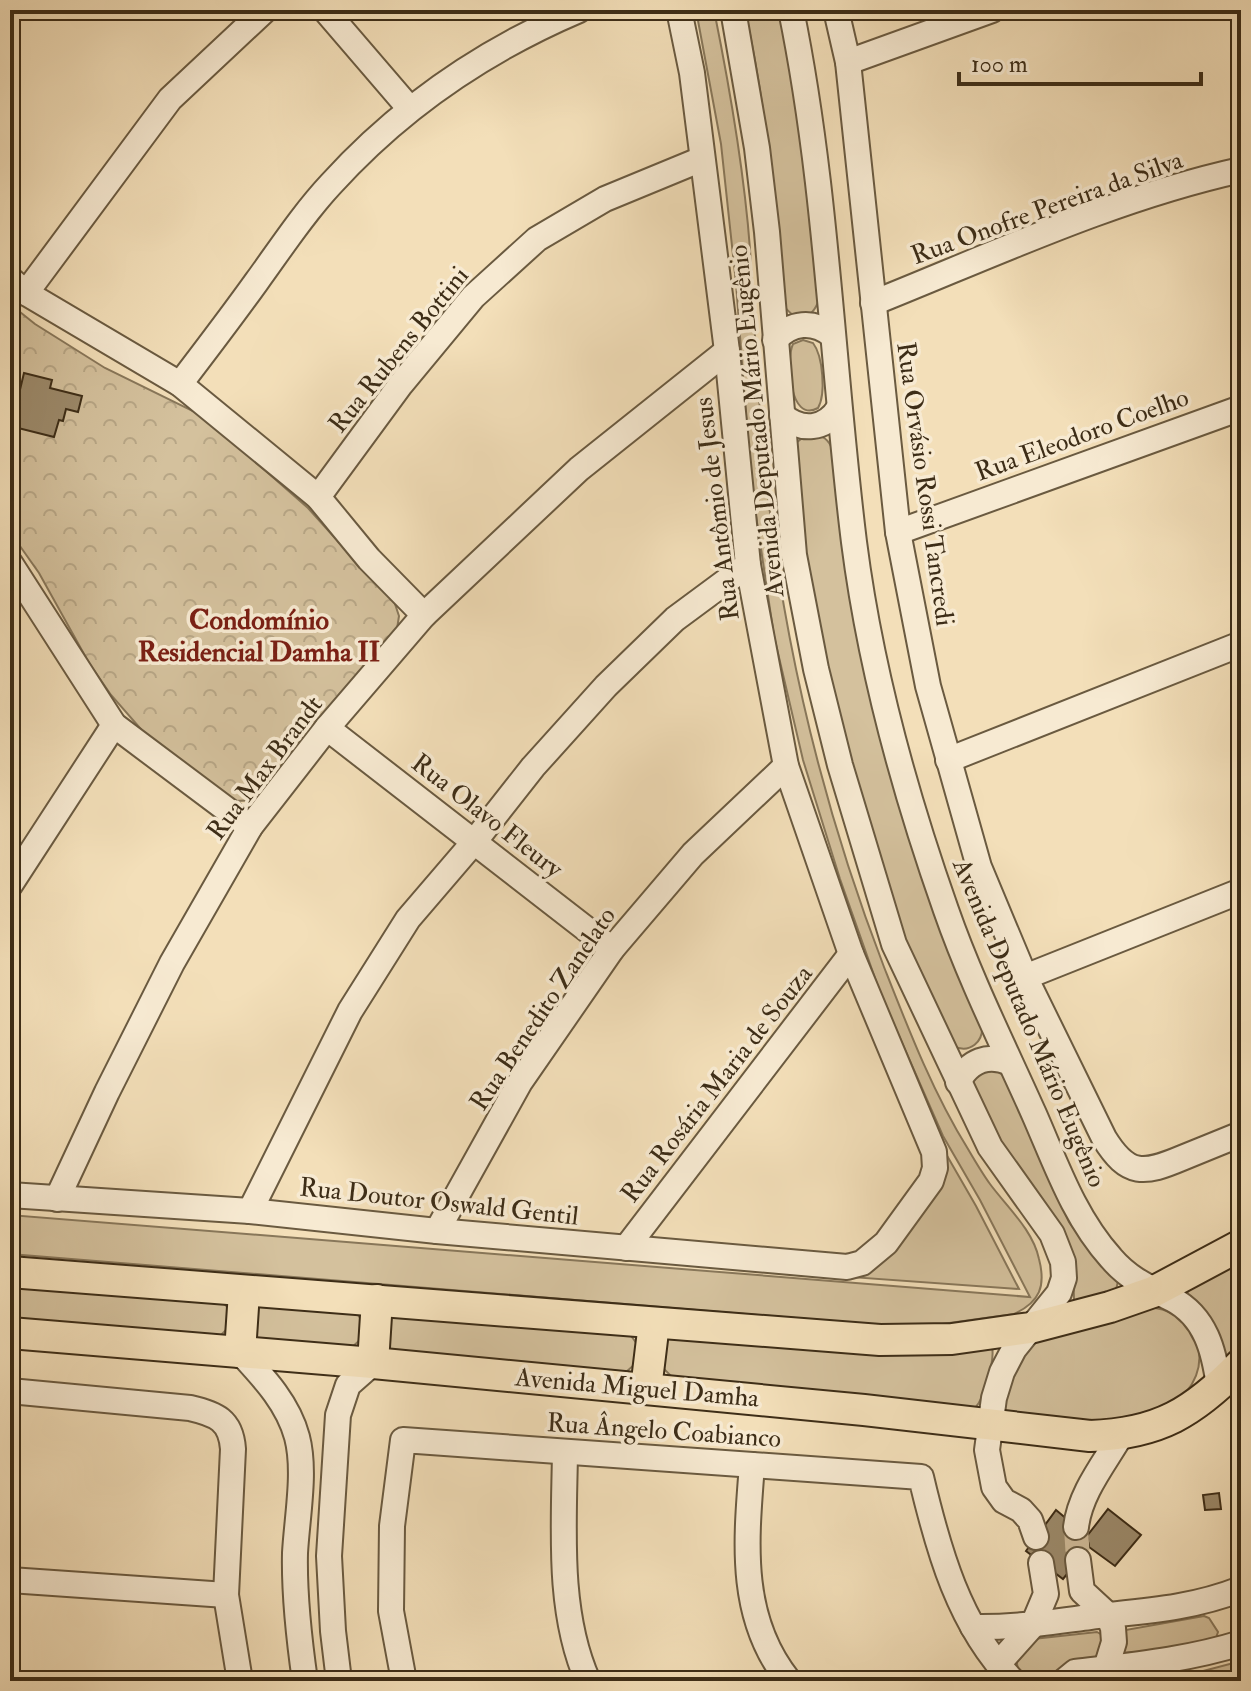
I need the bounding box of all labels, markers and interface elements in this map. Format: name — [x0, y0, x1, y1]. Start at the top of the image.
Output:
scale bar — [959, 36, 1201, 86]
text: 100 m — [971, 49, 1028, 80]
street label: Rua Onofre Pereira da Silva — [907, 144, 1187, 272]
street label: Avenida Deputado Mário Eugênio — [723, 243, 793, 600]
street label: Rua Rubens Bottini — [322, 260, 476, 440]
street label: Rua Orvásio Rossi Tancredi — [889, 340, 961, 628]
street label: Rua Eleodoro Coelho — [971, 382, 1193, 488]
street label: Rua Antômio de Jesus — [687, 395, 747, 623]
district label: Condomínio Residencial Damha II — [138, 603, 380, 670]
street label: Rua Max Brandt — [200, 690, 330, 846]
street label: Rua Olavo Fleury — [405, 747, 569, 885]
street label: Avenida Deputado Mário Eugênio — [944, 853, 1113, 1193]
street label: Rua Benedito Zanelato — [463, 901, 623, 1117]
street label: Rua Rosária Maria de Souza — [614, 959, 820, 1209]
street label: Rua Doutor Oswald Gentil — [298, 1171, 581, 1233]
street label: Avenida Miguel Damha — [513, 1361, 761, 1415]
street label: Rua Ângelo Coabianco — [546, 1405, 782, 1455]

